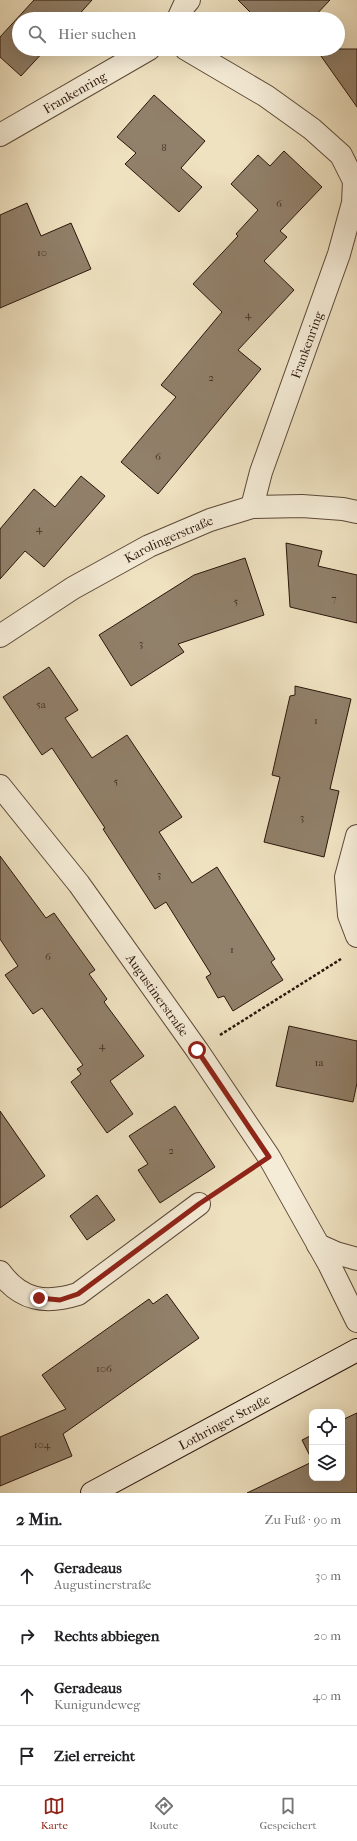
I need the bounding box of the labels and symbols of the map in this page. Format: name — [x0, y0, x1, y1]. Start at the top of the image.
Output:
street label: Frankenring — [40, 67, 110, 116]
house number: 8 — [161, 141, 167, 154]
house number: 6 — [276, 197, 282, 210]
house number: 10 — [37, 246, 47, 259]
house number: 4 — [245, 308, 252, 321]
street label: Frankenring — [288, 308, 326, 381]
house number: 2 — [208, 371, 214, 384]
house number: 6 — [155, 450, 161, 463]
street label: Karolingerstraße — [122, 512, 216, 566]
house number: 4 — [36, 522, 43, 535]
house number: 7 — [331, 592, 337, 605]
house number: 5 — [234, 595, 239, 608]
house number: 3 — [139, 637, 143, 650]
house number: 5a — [36, 698, 47, 711]
house number: 1 — [314, 714, 318, 727]
house number: 5 — [114, 775, 119, 788]
house number: 3 — [300, 811, 304, 824]
house number: 3 — [157, 868, 161, 881]
house number: 1 — [230, 943, 234, 956]
house number: 6 — [45, 950, 51, 963]
street label: Augustinerstraße — [123, 950, 193, 1039]
house number: 4 — [99, 1039, 106, 1052]
route start — [188, 1041, 206, 1059]
house number: 1a — [314, 1056, 324, 1069]
house number: 2 — [168, 1144, 174, 1157]
route end — [30, 1289, 48, 1307]
house number: 106 — [96, 1362, 112, 1375]
street label: Lothringer Straße — [176, 1391, 273, 1452]
house number: 104 — [34, 1438, 51, 1451]

